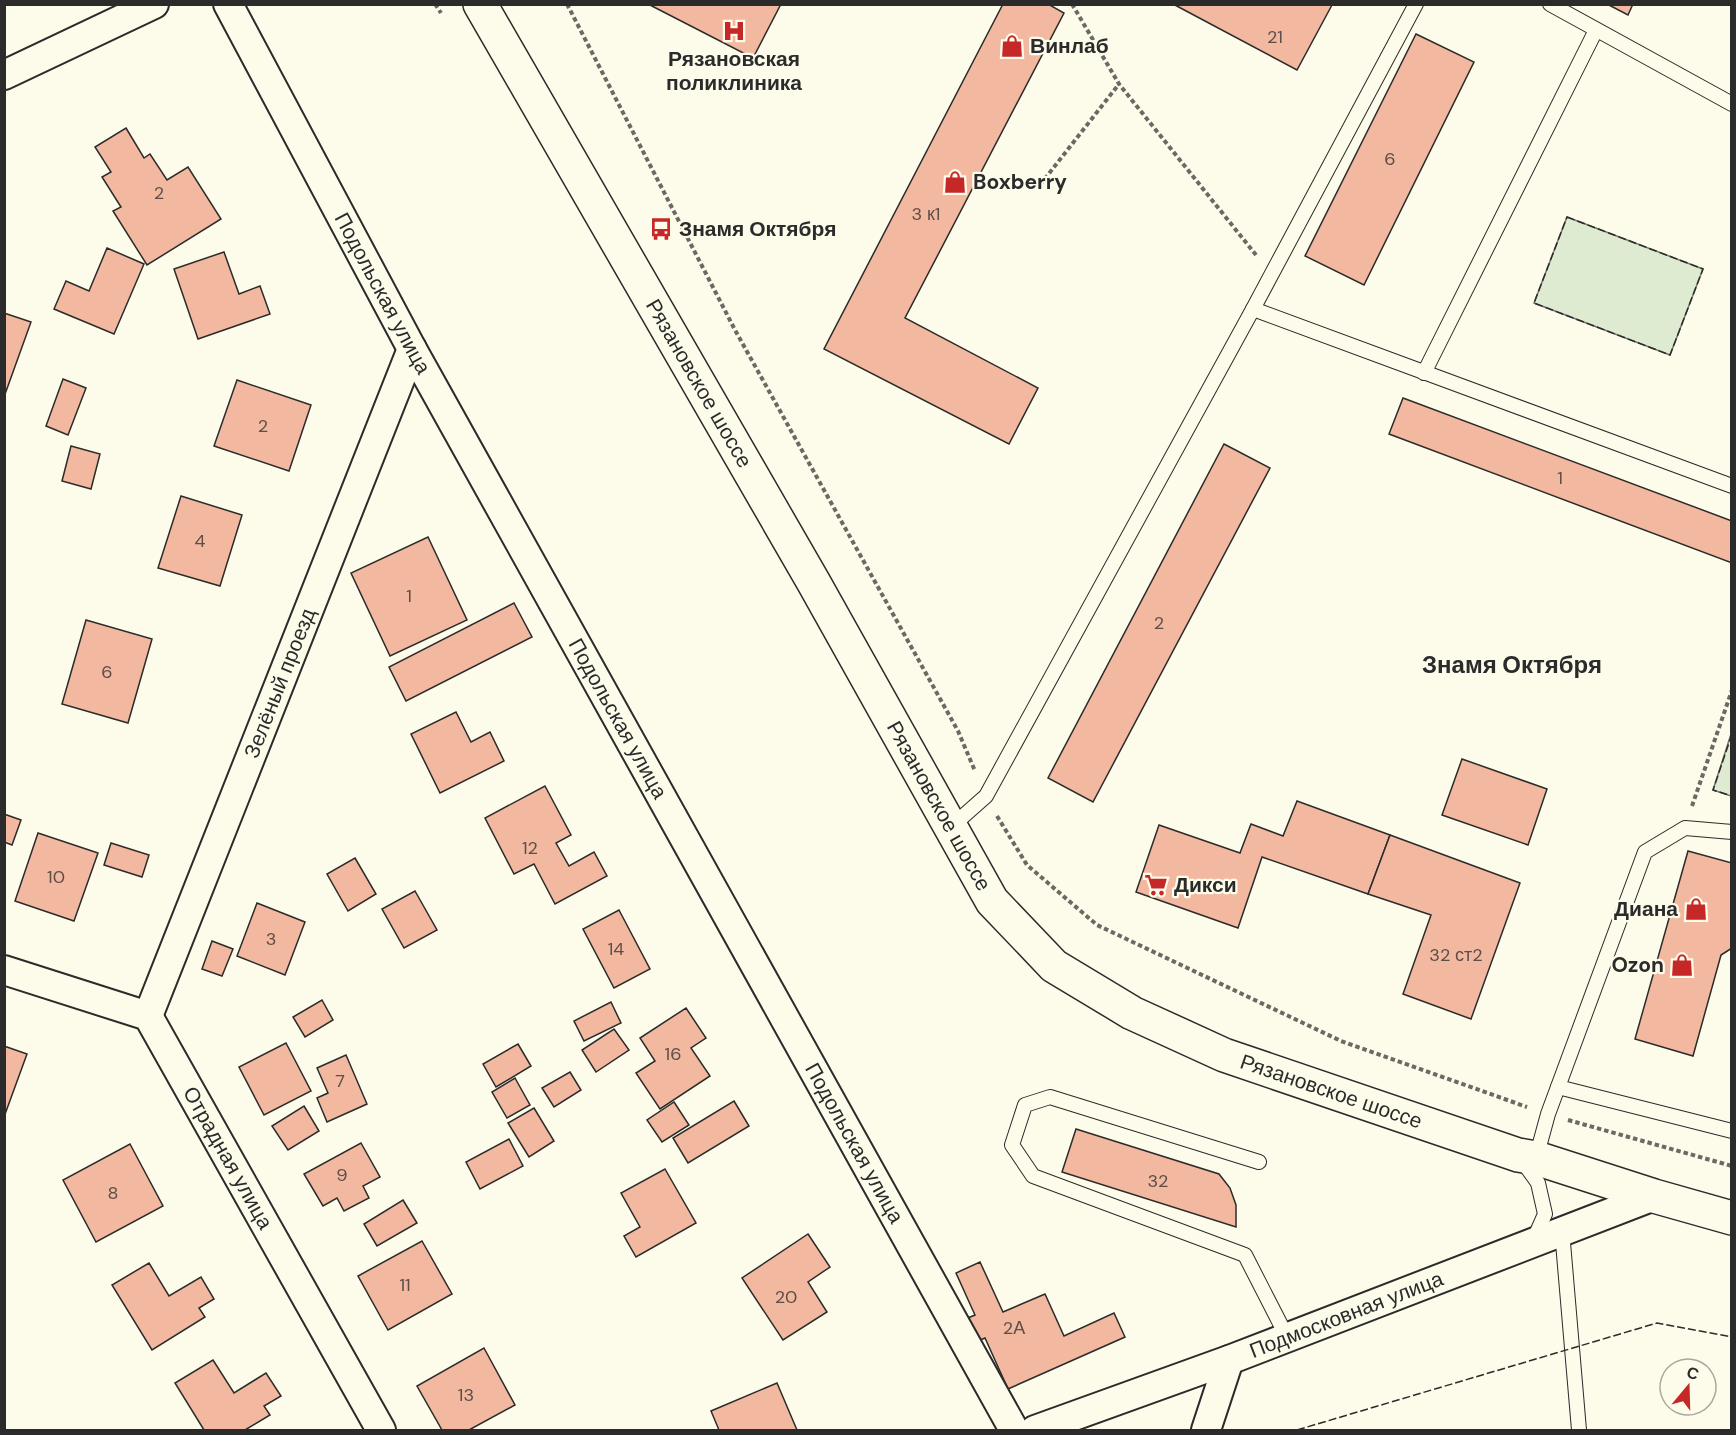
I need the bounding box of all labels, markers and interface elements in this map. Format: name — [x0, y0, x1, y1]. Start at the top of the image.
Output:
hospital icon: Рязановская поликлиника — [721, 18, 747, 44]
house number: 21 — [1267, 25, 1283, 49]
place label: Винлаб — [1030, 32, 1109, 60]
shop icon: Винлаб — [999, 33, 1025, 59]
place label: Рязановская поликлиника — [666, 45, 802, 97]
house number: 6 — [1384, 147, 1396, 171]
place label: Boxberry — [973, 168, 1067, 196]
shop icon: Boxberry — [942, 169, 968, 195]
house number: 2 — [154, 181, 164, 205]
house number: 3 к1 — [912, 202, 940, 226]
street label: Подольская улица — [328, 208, 437, 379]
place label: Знамя Октября — [679, 215, 836, 243]
bus stop icon: Знамя Октября — [648, 216, 674, 242]
street label: Рязановское шоссе — [639, 294, 759, 473]
house number: 2 — [258, 414, 268, 438]
house number: 1 — [1557, 466, 1563, 490]
house number: 4 — [195, 529, 206, 553]
house number: 1 — [406, 584, 412, 608]
street label: Зелёный проезд — [237, 604, 322, 762]
house number: 2 — [1154, 611, 1164, 635]
street label: Подольская улица — [562, 633, 674, 804]
district label: Знамя Октября — [1422, 649, 1602, 680]
house number: 6 — [101, 660, 113, 684]
street label: Рязановское шоссе — [880, 716, 998, 896]
house number: 12 — [522, 836, 538, 860]
house number: 10 — [47, 865, 65, 889]
place label: Дикси — [1174, 871, 1237, 899]
supermarket icon: Дикси — [1143, 872, 1169, 898]
place label: Диана — [1614, 895, 1678, 923]
shop icon: Диана — [1683, 896, 1709, 922]
house number: 3 — [266, 927, 276, 951]
house number: 14 — [608, 937, 624, 961]
house number: 32 ст2 — [1429, 943, 1483, 967]
place label: Ozon — [1611, 951, 1664, 979]
shop icon: Ozon — [1669, 952, 1695, 978]
house number: 16 — [665, 1042, 681, 1066]
street label: Рязановское шоссе — [1236, 1048, 1426, 1135]
street label: Подольская улица — [798, 1058, 910, 1229]
house number: 7 — [335, 1069, 345, 1093]
street label: Отрадная улица — [177, 1081, 279, 1235]
house number: 9 — [336, 1163, 348, 1187]
house number: 32 — [1147, 1169, 1169, 1193]
house number: 8 — [108, 1181, 118, 1205]
street label: Подмосковная улица — [1245, 1265, 1448, 1365]
house number: 11 — [399, 1273, 411, 1297]
house number: 20 — [775, 1285, 797, 1309]
house number: 2А — [1003, 1316, 1025, 1340]
north arrow — [1658, 1357, 1718, 1417]
text: С — [1684, 1361, 1702, 1385]
house number: 13 — [458, 1383, 474, 1407]

